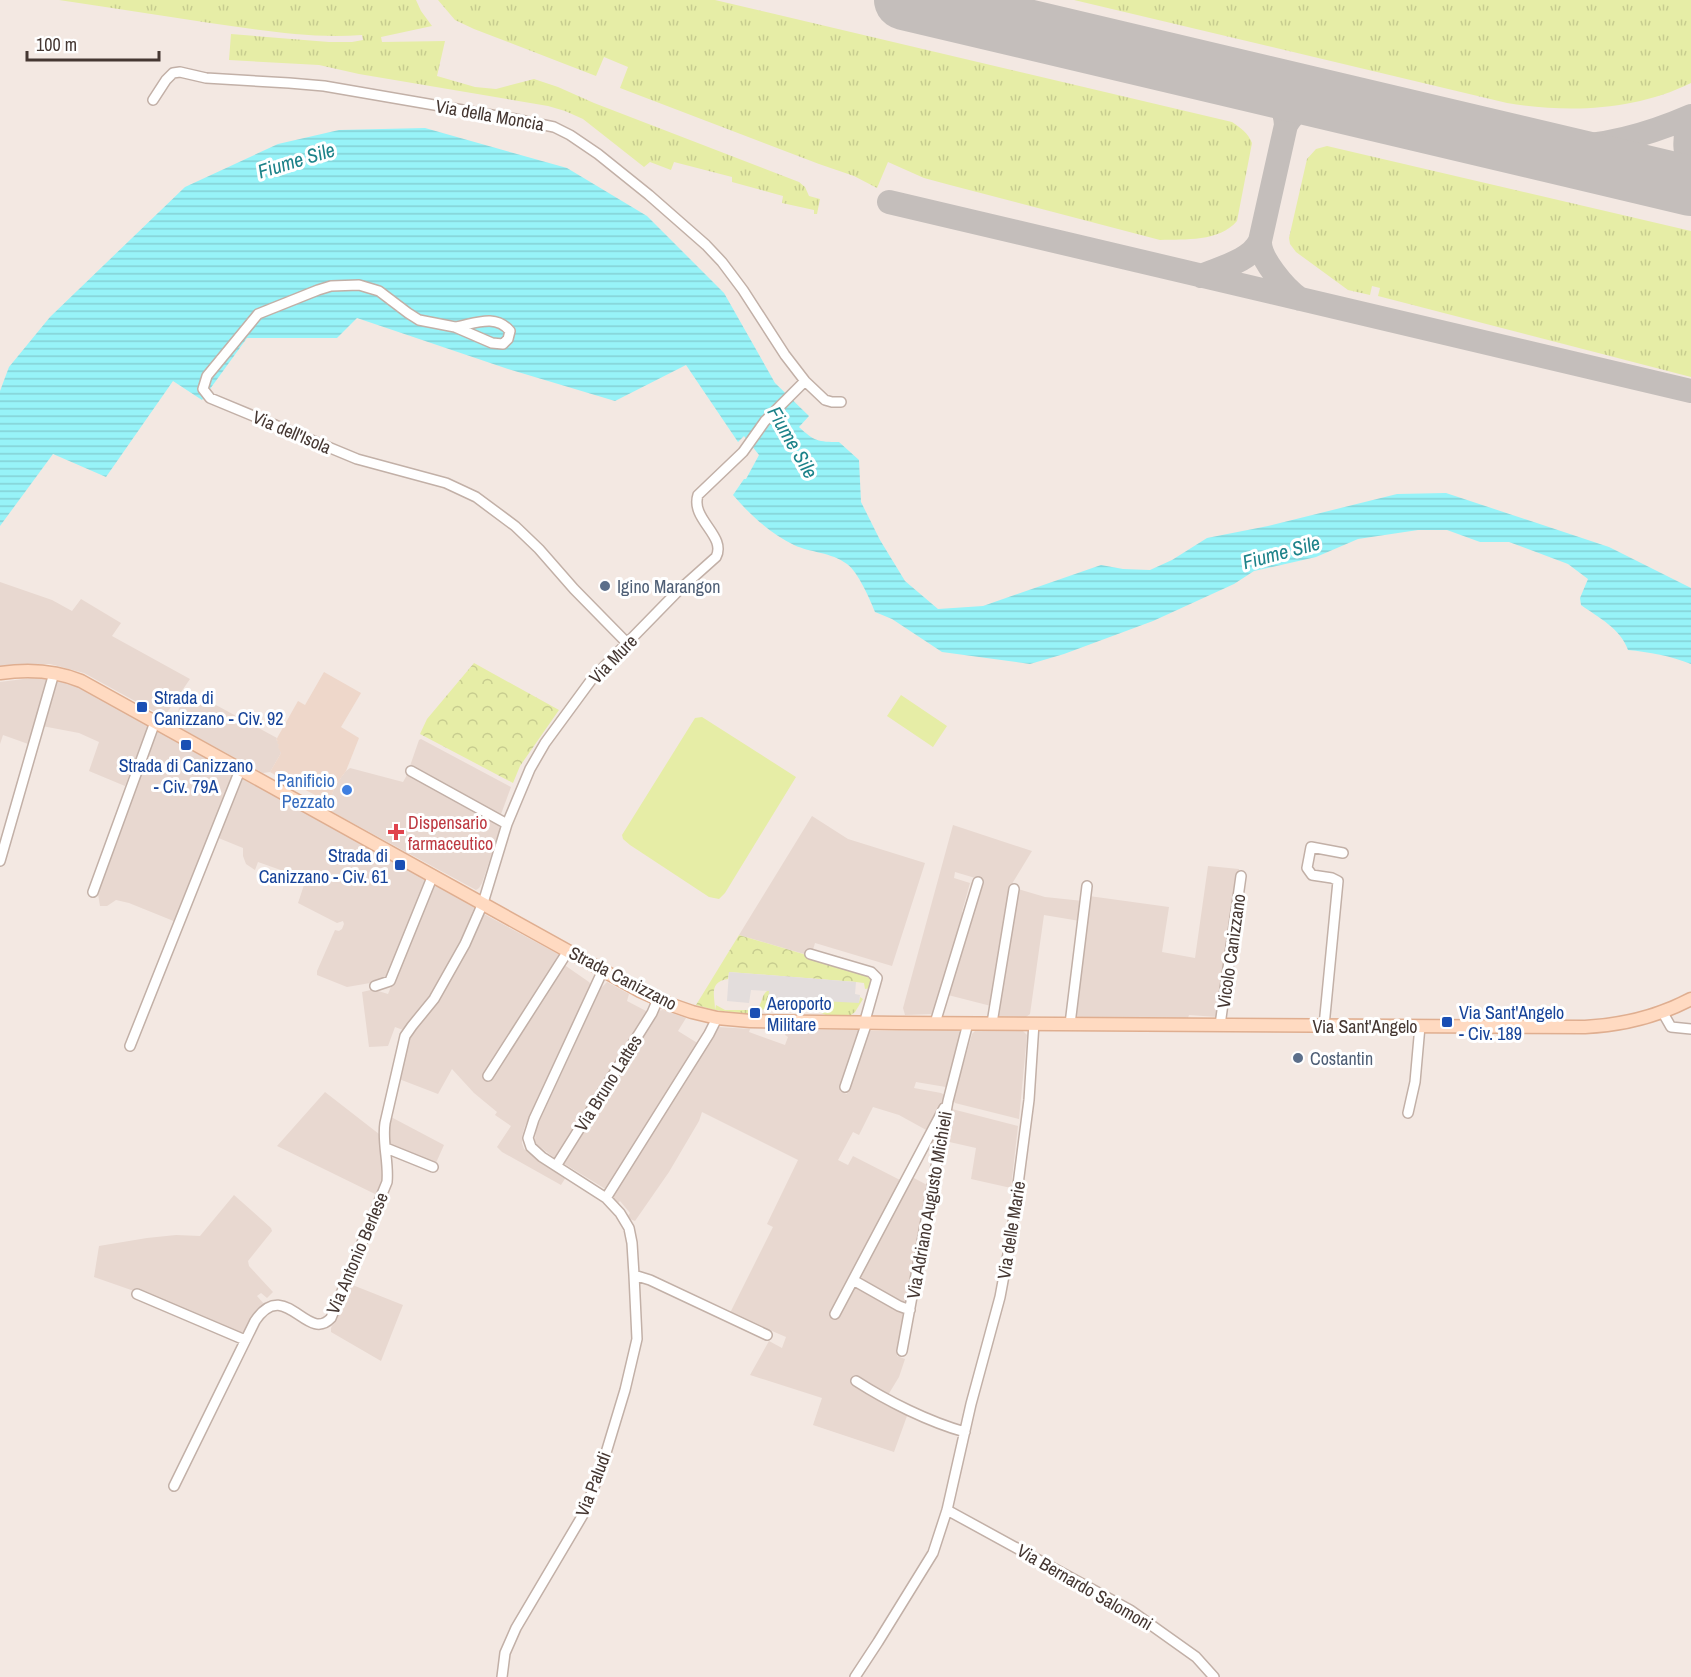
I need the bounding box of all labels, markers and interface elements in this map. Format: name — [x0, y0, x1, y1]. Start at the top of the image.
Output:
scale bar — [27, 24, 159, 62]
text: 100 m — [36, 32, 77, 57]
street label: Via della Moncia — [434, 93, 546, 137]
water label: Fiume Sile — [254, 135, 338, 185]
water label: Fiume Sile — [761, 401, 825, 483]
street label: Via dell'Isola — [249, 404, 335, 460]
water label: Fiume Sile — [1239, 529, 1323, 575]
place label: Igino Marangon — [617, 574, 720, 599]
marker: Igino Marangon — [598, 579, 612, 593]
street label: Via Mure — [583, 629, 643, 689]
place label: Strada di Canizzano - Civ. 92 — [154, 685, 283, 731]
marker: Strada di Canizzano - Civ. 92 — [135, 700, 149, 714]
marker: Strada di Canizzano - Civ. 79A — [179, 738, 193, 752]
place label: Strada di Canizzano - Civ. 79A — [119, 753, 253, 799]
place label: Panificio Pezzato — [277, 768, 335, 814]
marker: Panificio Pezzato — [340, 783, 354, 797]
place label: Dispensario farmaceutico — [408, 810, 493, 856]
marker: Dispensario farmaceutico — [389, 825, 403, 839]
place label: Strada di Canizzano - Civ. 61 — [259, 843, 389, 889]
marker: Strada di Canizzano - Civ. 61 — [393, 858, 407, 872]
street label: Vicolo Canizzano — [1211, 892, 1251, 1010]
street label: Strada Canizzano — [565, 940, 681, 1016]
place label: Aeroporto Militare — [766, 991, 832, 1037]
place label: Via Sant'Angelo - Civ. 189 — [1459, 1000, 1564, 1046]
marker: Aeroporto Militare — [748, 1006, 762, 1020]
street label: Via Sant'Angelo — [1312, 1014, 1418, 1039]
marker: Via Sant'Angelo - Civ. 189 — [1440, 1015, 1454, 1029]
street label: Via Bruno Lattes — [568, 1030, 648, 1136]
place label: Costantin — [1310, 1046, 1373, 1071]
marker: Costantin — [1291, 1051, 1305, 1065]
street label: Via Adriano Augusto Michieli — [900, 1109, 958, 1301]
street label: Via delle Marie — [991, 1179, 1031, 1281]
street label: Via Antonio Berlese — [320, 1188, 394, 1318]
street label: Via Paludi — [569, 1448, 617, 1520]
street label: Via Bernardo Salomoni — [1012, 1538, 1158, 1636]

